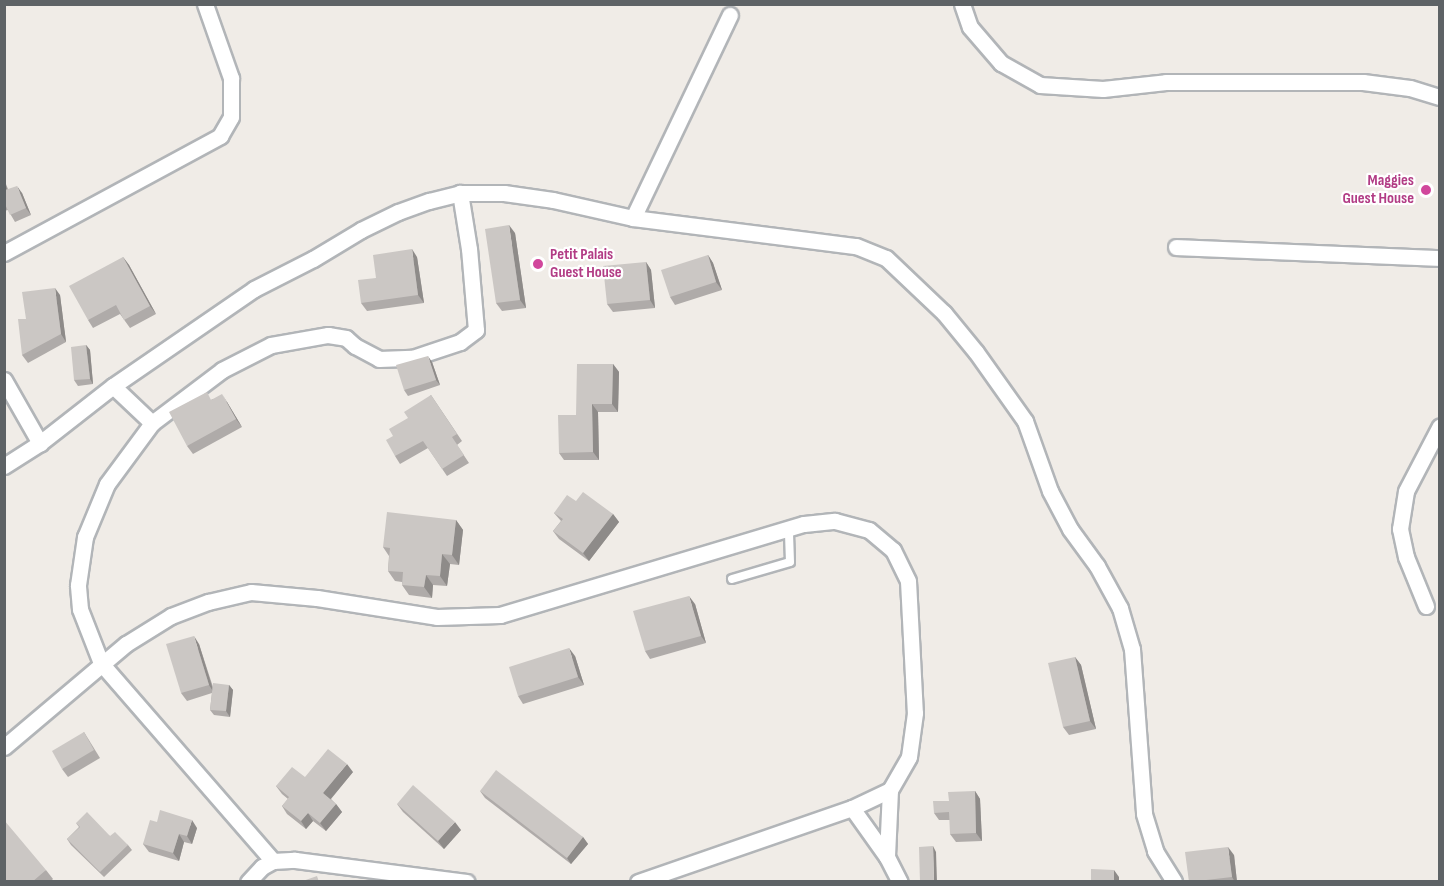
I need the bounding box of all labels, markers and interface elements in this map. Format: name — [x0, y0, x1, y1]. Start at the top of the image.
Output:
place label: Maggies Guest House — [1342, 171, 1414, 209]
marker: Maggies Guest House — [1419, 183, 1433, 197]
place label: Petit Palais Guest House — [550, 245, 622, 283]
marker: Petit Palais Guest House — [531, 257, 545, 271]

